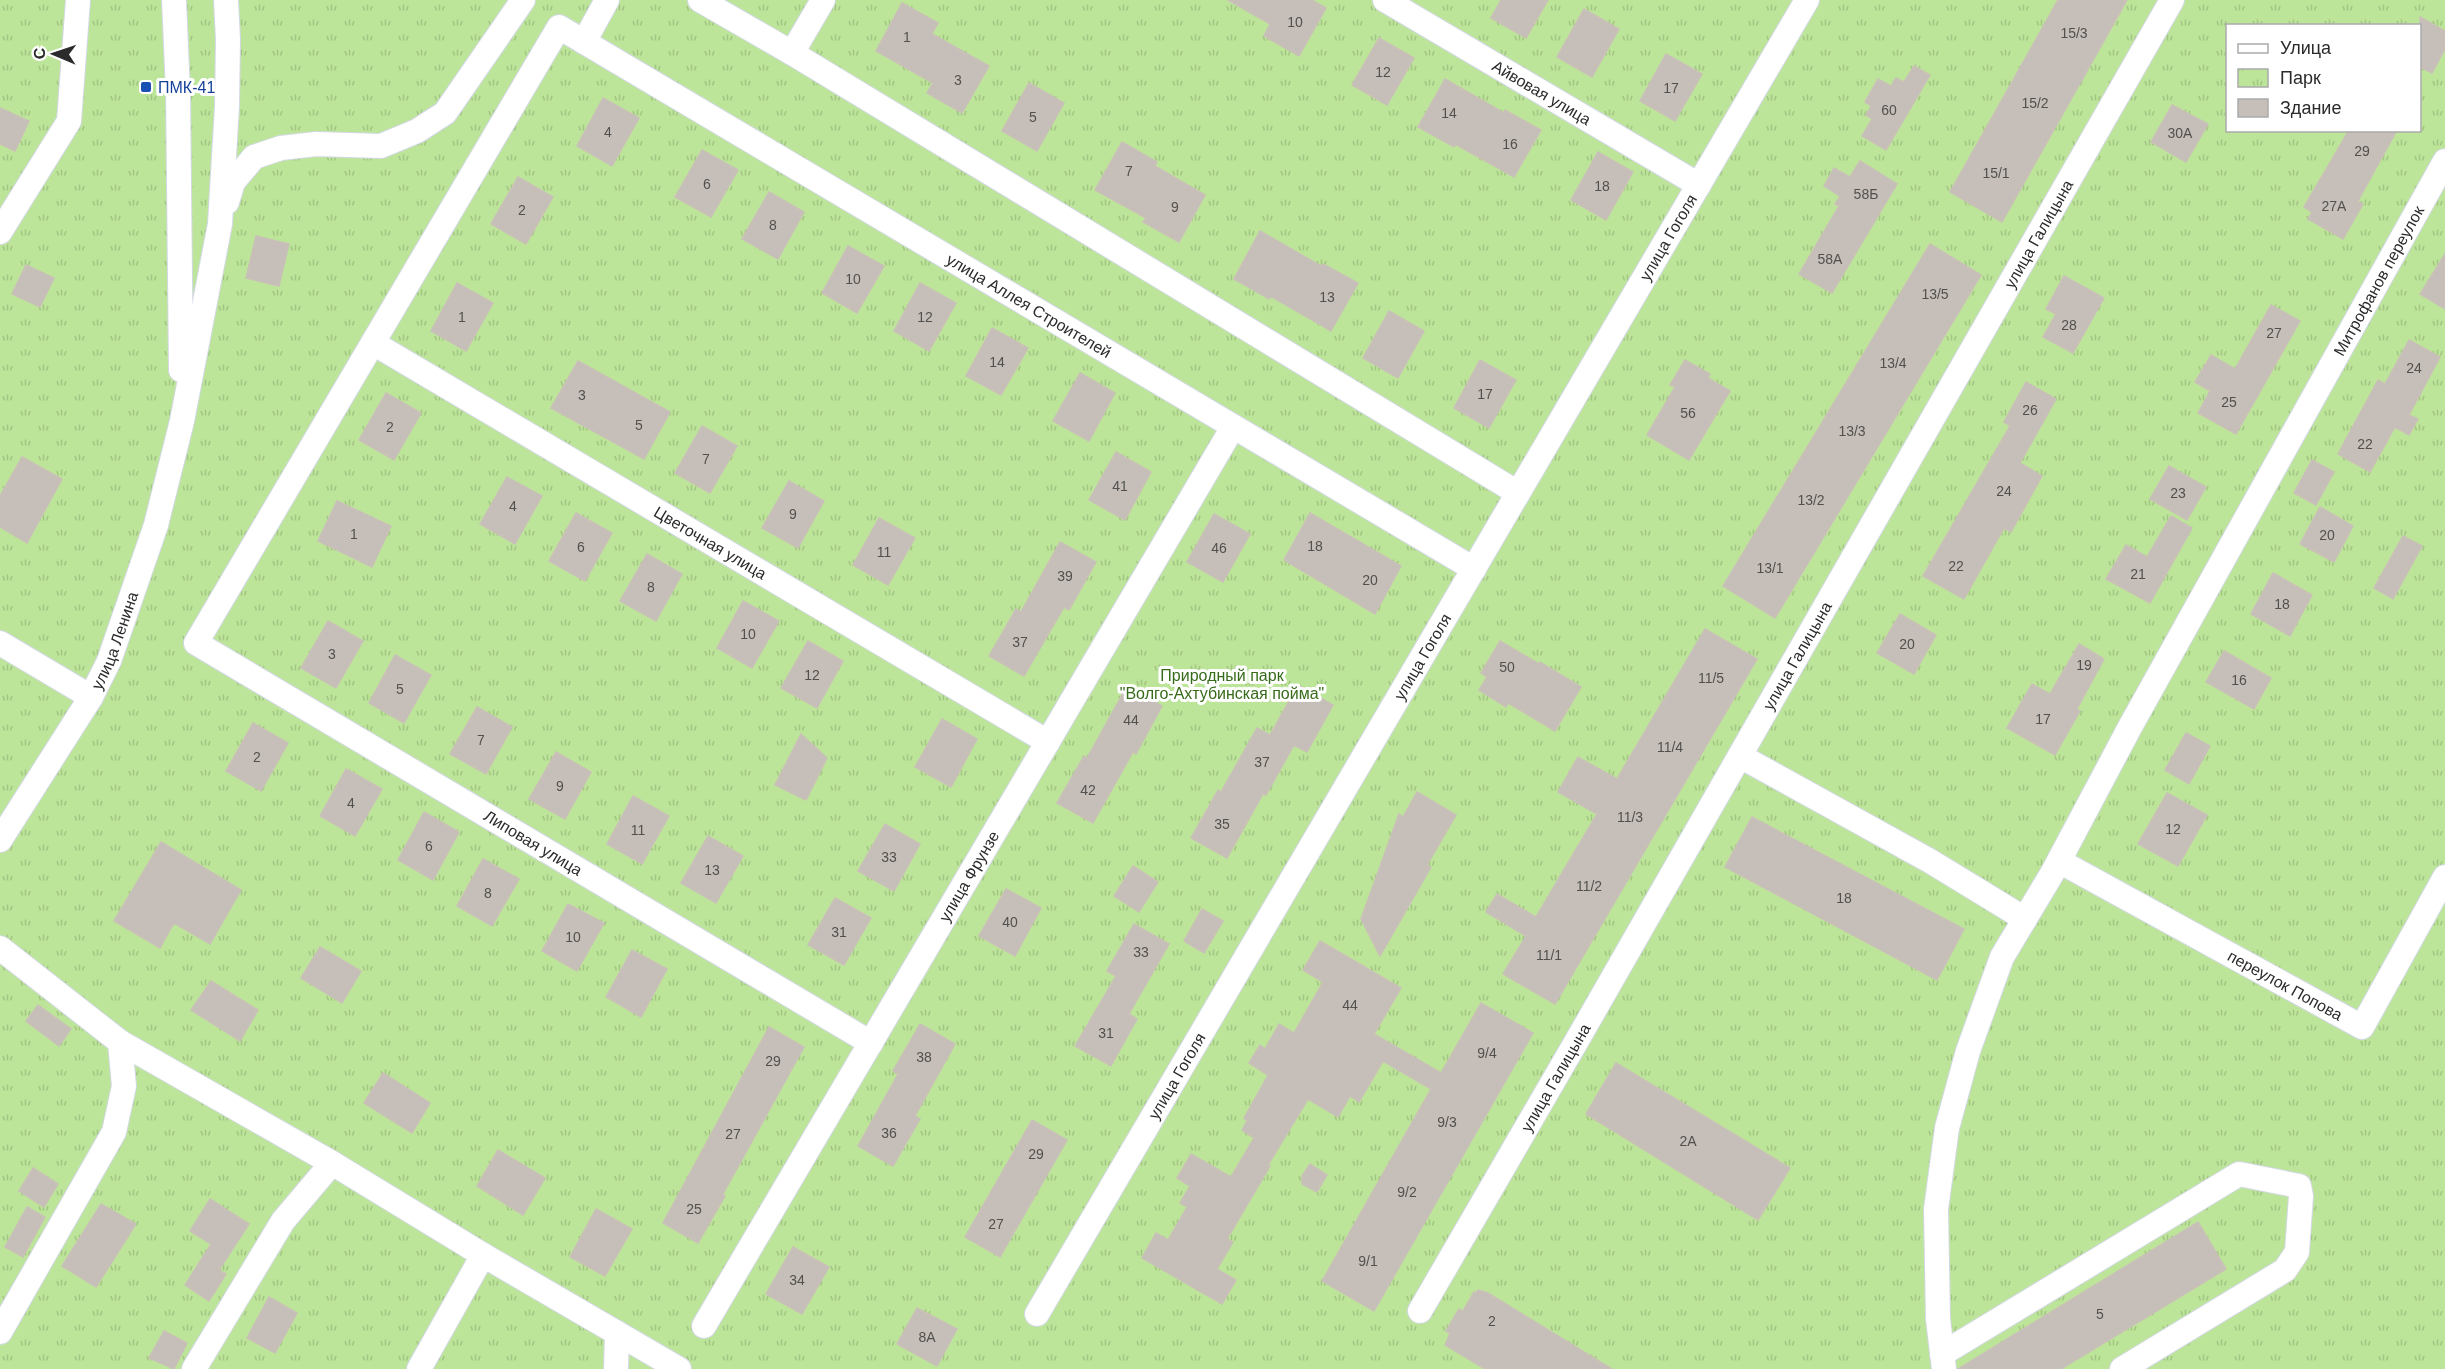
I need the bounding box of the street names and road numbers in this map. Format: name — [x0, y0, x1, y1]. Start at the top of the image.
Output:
street label: Айвовая улица — [1490, 57, 1594, 128]
street label: улица Галицына — [2001, 177, 2076, 291]
street label: улица Гоголя — [1636, 191, 1700, 283]
street label: Митрофанов переулок — [2330, 202, 2427, 358]
street label: улица Аллея Строителей — [944, 250, 1114, 361]
street label: Цветочная улица — [651, 503, 770, 582]
street label: улица Ленина — [88, 589, 141, 692]
street label: улица Галицына — [1759, 599, 1835, 713]
street label: улица Гоголя — [1390, 610, 1454, 703]
street label: Липовая улица — [481, 807, 585, 879]
street label: улица Фрунзе — [935, 828, 1002, 924]
street label: переулок Попова — [2225, 947, 2346, 1023]
street label: улица Галицына — [1518, 1020, 1593, 1134]
street label: улица Гоголя — [1145, 1030, 1208, 1122]

